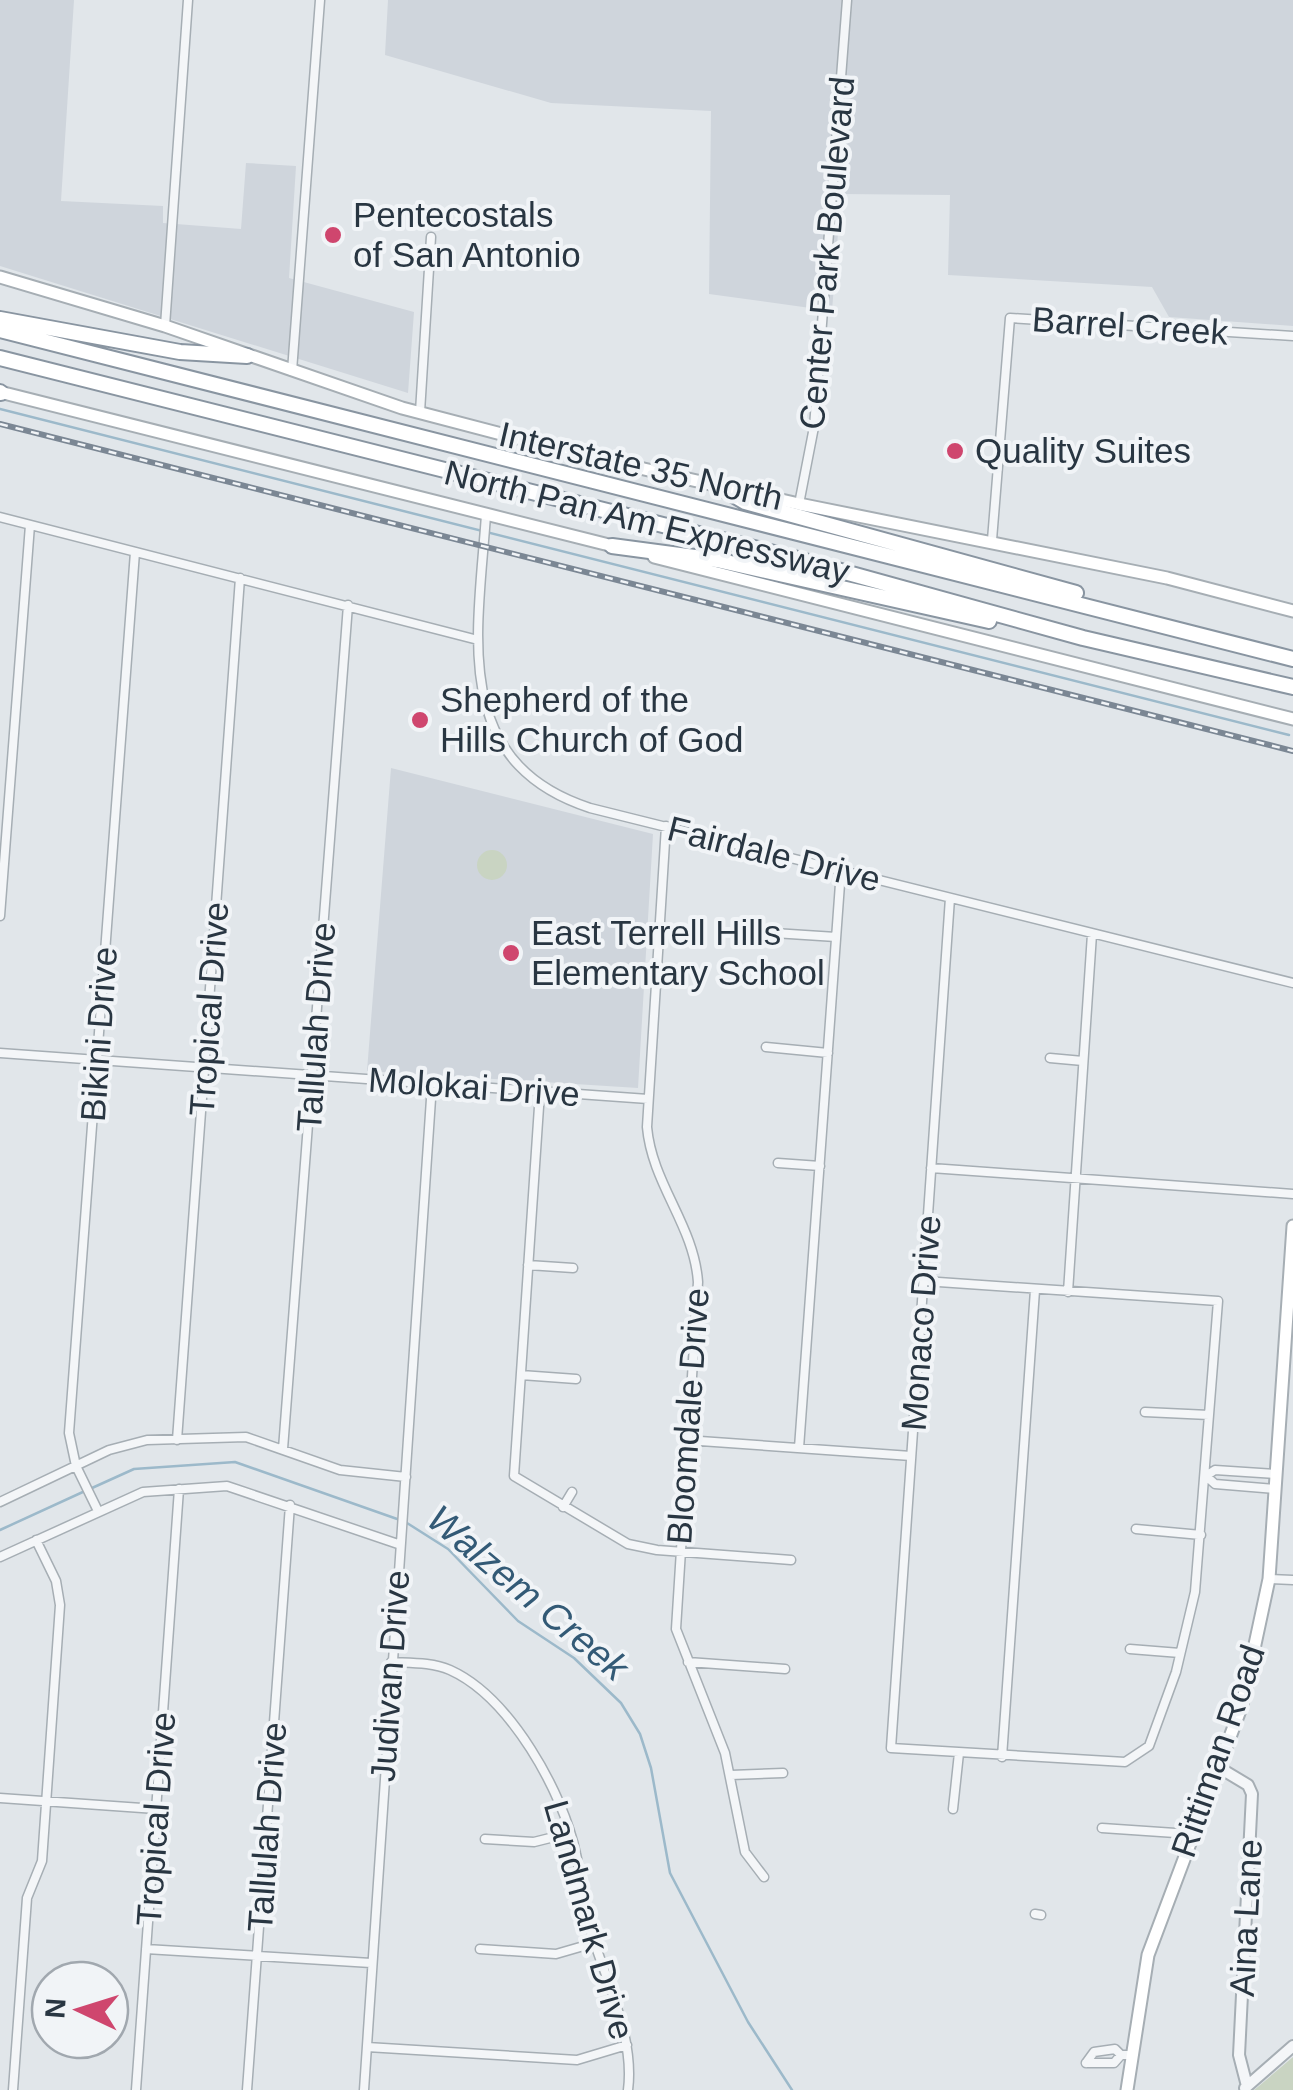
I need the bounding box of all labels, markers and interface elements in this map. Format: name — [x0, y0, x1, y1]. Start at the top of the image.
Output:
street label: Center Park Boulevard — [792, 75, 861, 431]
place label: Pentecostals of San Antonio — [353, 195, 581, 274]
marker: Pentecostals of San Antonio — [322, 224, 344, 246]
street label: Barrel Creek — [1031, 299, 1230, 352]
street label: Interstate 35 North — [495, 414, 787, 517]
place label: Quality Suites — [975, 431, 1191, 470]
marker: Quality Suites — [944, 440, 966, 462]
street label: North Pan Am Expressway — [440, 452, 854, 591]
place label: Shepherd of the Hills Church of God — [440, 680, 743, 759]
marker: Shepherd of the Hills Church of God — [409, 709, 431, 731]
street label: Fairdale Drive — [664, 808, 885, 899]
street label: Tropical Drive — [182, 901, 235, 1117]
place label: East Terrell Hills Elementary School — [531, 913, 825, 992]
street label: Tallulah Drive — [289, 921, 342, 1133]
marker: East Terrell Hills Elementary School — [500, 942, 522, 964]
street label: Bikini Drive — [73, 945, 124, 1123]
street label: Molokai Drive — [367, 1060, 581, 1113]
street label: Monaco Drive — [894, 1214, 947, 1432]
street label: Bloomdale Drive — [659, 1287, 716, 1545]
water label: Walzem Creek — [419, 1497, 638, 1690]
street label: Judivan Drive — [363, 1569, 416, 1783]
street label: Rittiman Road — [1163, 1640, 1272, 1862]
street label: Tropical Drive — [129, 1711, 182, 1927]
street label: Tallulah Drive — [240, 1721, 293, 1933]
street label: Landmark Drive — [537, 1796, 642, 2044]
street label: Aina Lane — [1222, 1838, 1269, 1998]
north arrow — [30, 1960, 130, 2060]
text: N — [39, 1997, 72, 2019]

